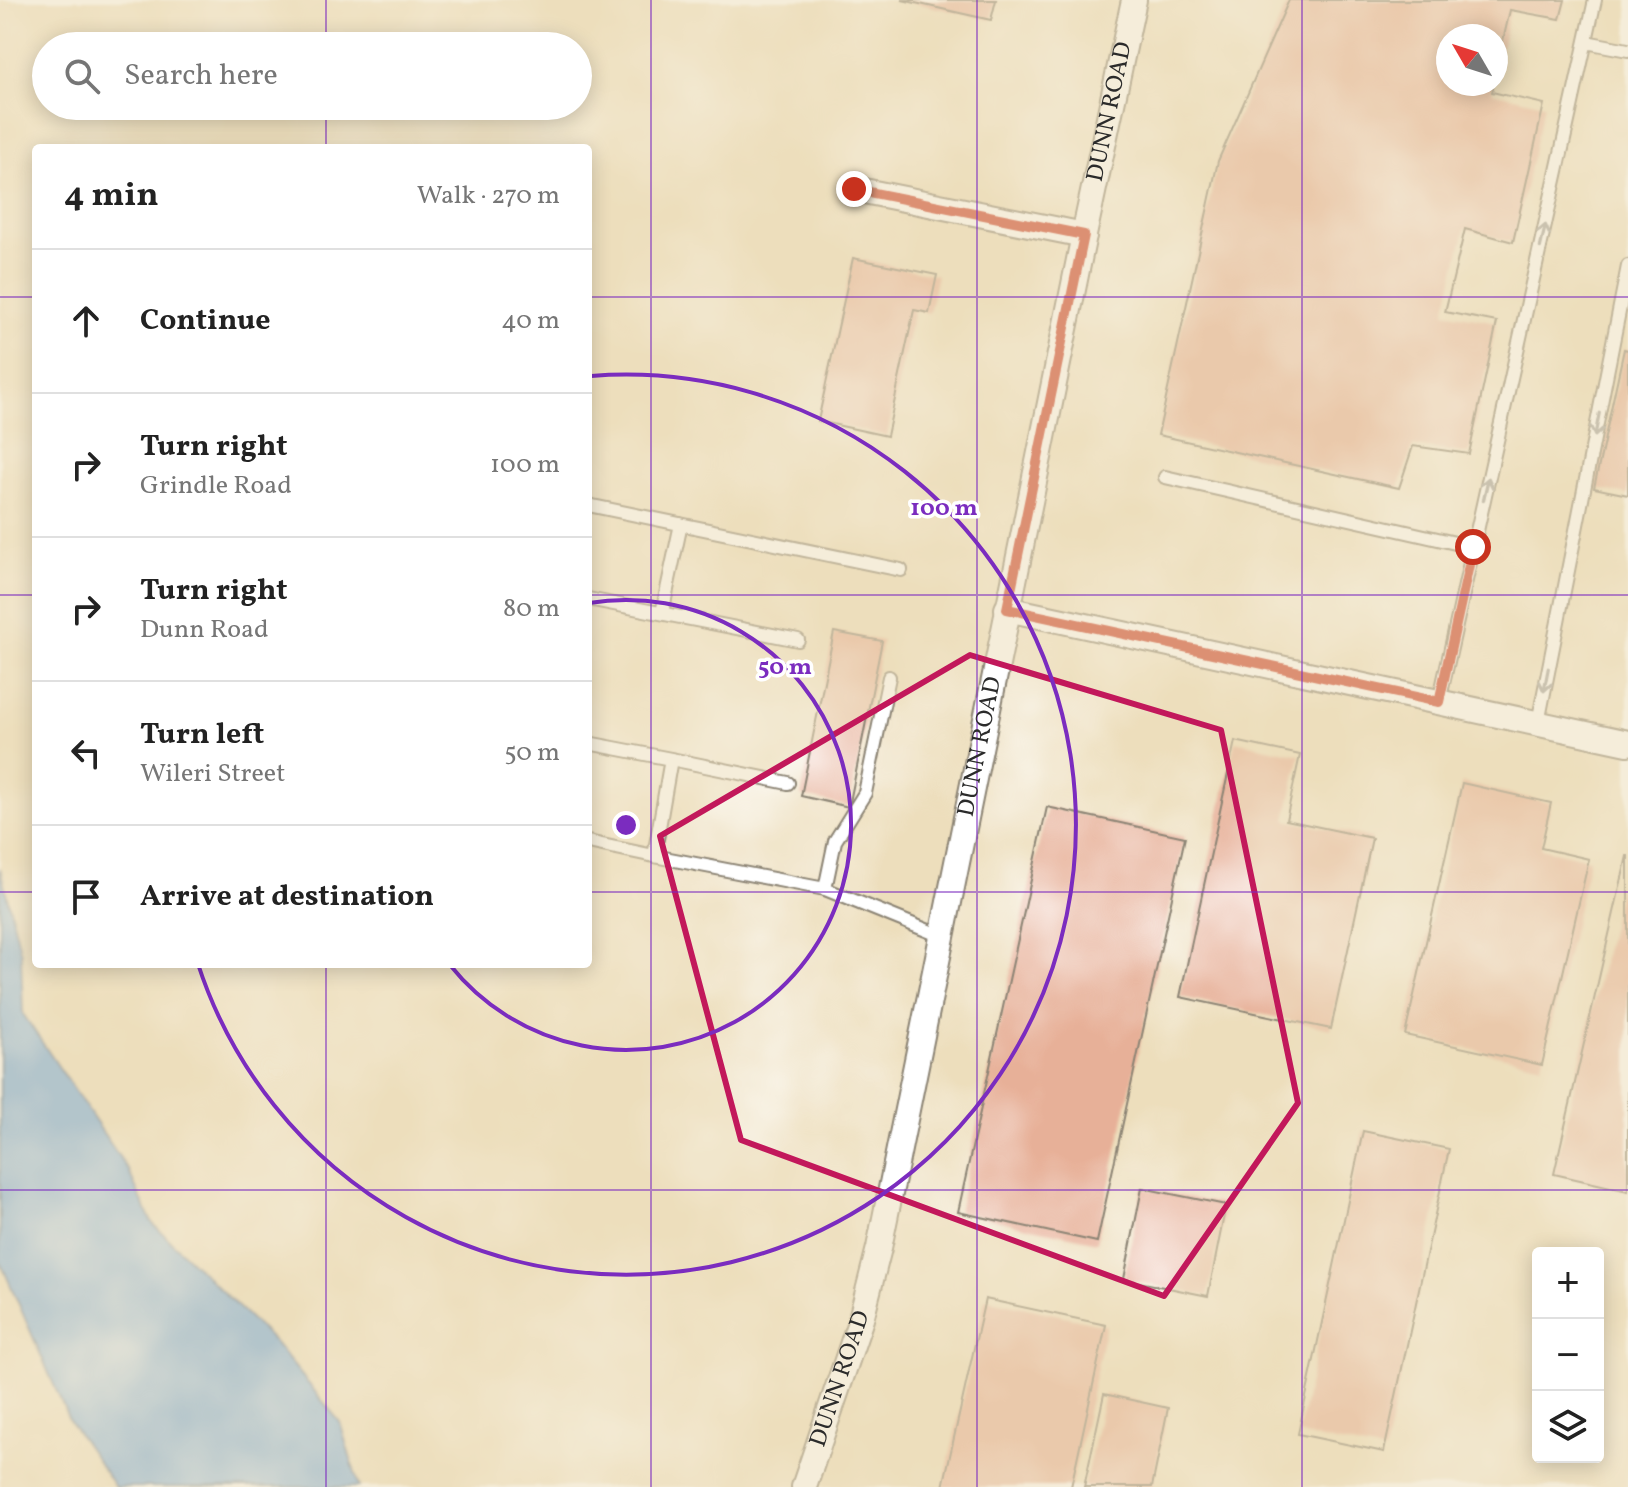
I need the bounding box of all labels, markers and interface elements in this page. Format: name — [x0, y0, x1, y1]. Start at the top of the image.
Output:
north arrow — [1436, 24, 1508, 96]
search box — [32, 32, 592, 120]
street label: DUNN ROAD — [1079, 39, 1142, 185]
icon: search — [60, 54, 104, 98]
text: Search here — [124, 55, 278, 97]
route end — [836, 171, 872, 207]
text: 4 min — [64, 173, 159, 220]
text: Walk · 270 m — [417, 178, 560, 214]
one-way arrow — [1536, 223, 1551, 249]
icon: ahead — [64, 299, 108, 343]
text: Continue — [140, 300, 271, 342]
text: 40 m — [501, 303, 560, 339]
one-way arrow — [1588, 412, 1603, 437]
text: Turn right — [140, 426, 288, 468]
icon: right — [64, 443, 108, 487]
text: 100 m — [490, 447, 560, 483]
text: Grindle Road — [140, 468, 292, 504]
one-way arrow — [1479, 477, 1494, 503]
text: 100 m — [910, 492, 978, 526]
route start — [1455, 529, 1491, 565]
text: Turn right — [140, 570, 288, 612]
icon: right — [64, 587, 108, 631]
text: 80 m — [503, 591, 560, 627]
text: Dunn Road — [140, 612, 269, 648]
text: 50 m — [758, 651, 812, 685]
one-way arrow — [1538, 667, 1553, 692]
street label: DUNN ROAD — [950, 674, 1011, 820]
text: Turn left — [140, 714, 264, 756]
icon: left — [64, 731, 108, 775]
text: 50 m — [504, 735, 560, 771]
text: Wileri Street — [140, 756, 285, 792]
centre of rings — [612, 811, 640, 839]
icon: arrive — [64, 875, 108, 919]
text: Arrive at destination — [140, 876, 434, 918]
map controls — [1532, 1247, 1604, 1463]
button: + — [1532, 1247, 1604, 1319]
street label: DUNN ROAD — [802, 1306, 880, 1452]
button: − — [1532, 1319, 1604, 1391]
button: layers — [1532, 1391, 1604, 1463]

